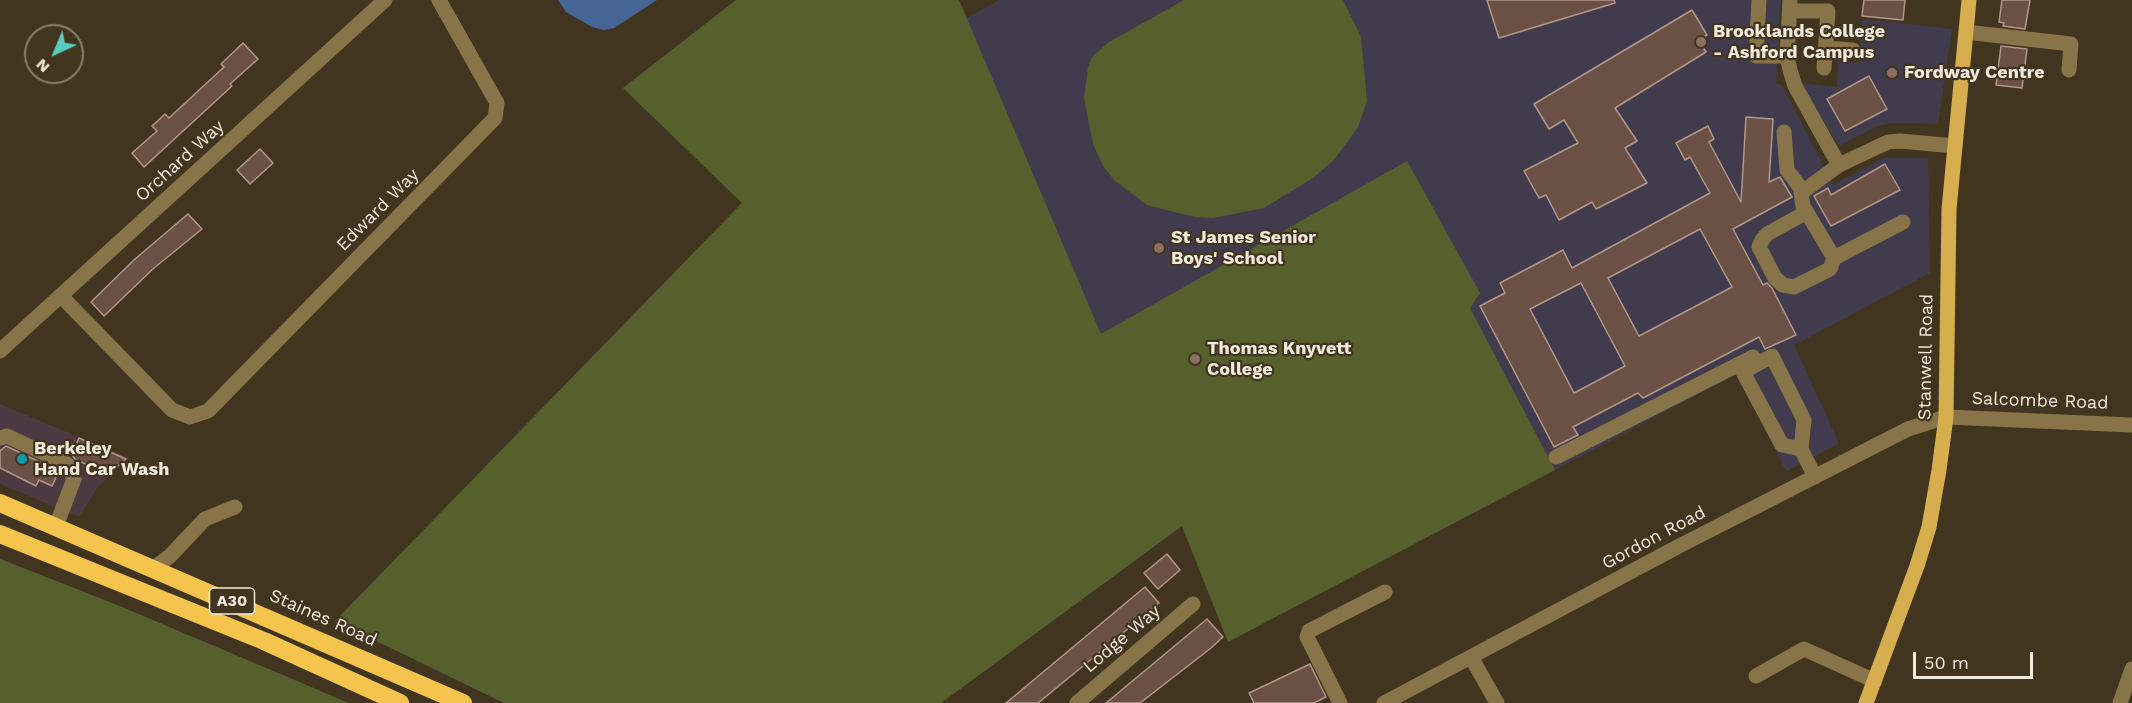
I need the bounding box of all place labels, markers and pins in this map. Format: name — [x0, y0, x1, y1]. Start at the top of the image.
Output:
place label: Brooklands College - Ashford Campus — [1713, 21, 1885, 63]
marker: Brooklands College - Ashford Campus — [1694, 35, 1708, 49]
place label: Fordway Centre — [1904, 62, 2045, 84]
marker: Fordway Centre — [1885, 66, 1899, 80]
place label: St James Senior Boys' School — [1171, 227, 1316, 270]
marker: St James Senior Boys' School — [1152, 241, 1166, 255]
place label: Thomas Knyvett College — [1207, 338, 1351, 380]
marker: Thomas Knyvett College — [1188, 352, 1202, 366]
place label: Berkeley Hand Car Wash — [34, 438, 169, 480]
marker: Berkeley Hand Car Wash — [15, 452, 29, 466]

